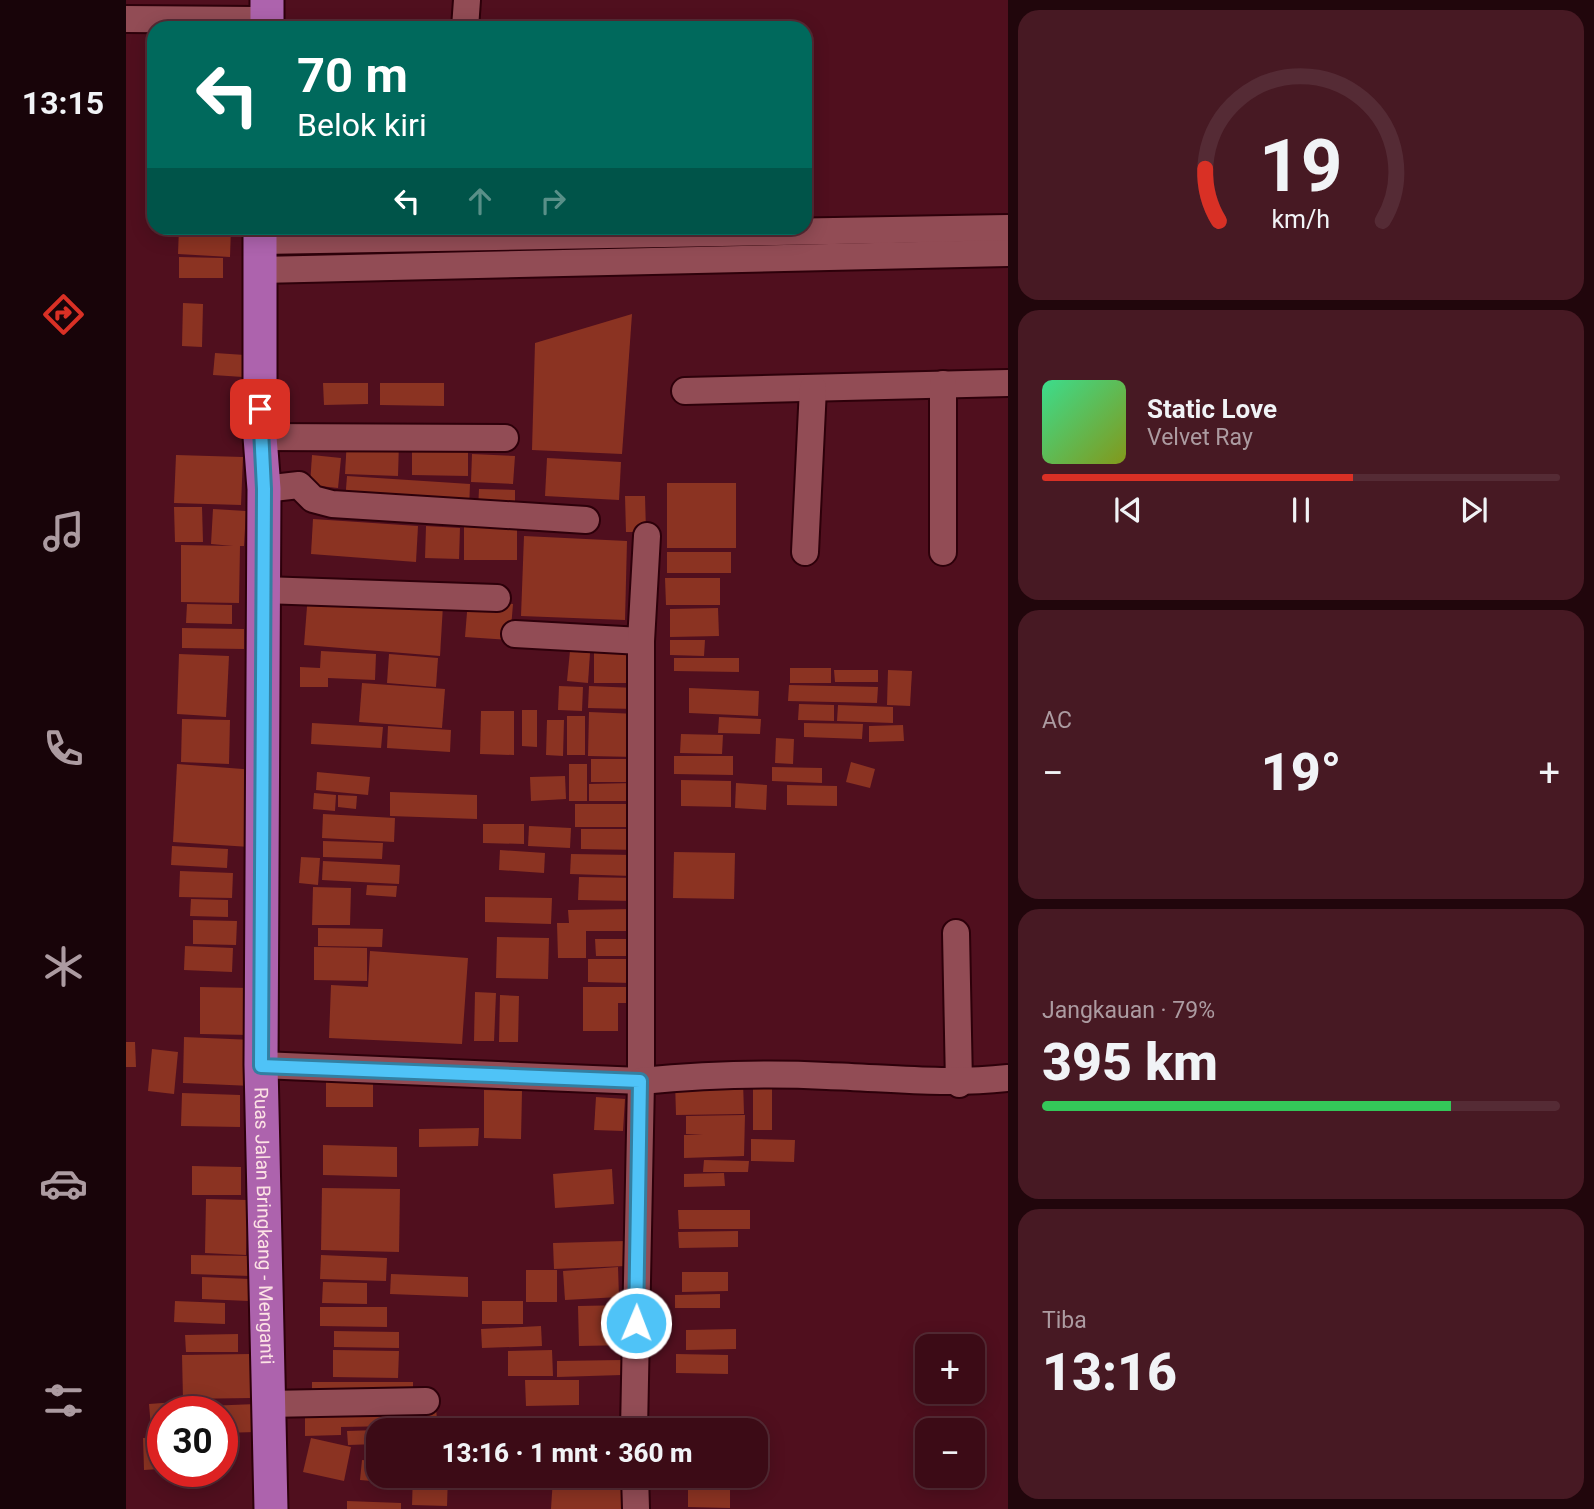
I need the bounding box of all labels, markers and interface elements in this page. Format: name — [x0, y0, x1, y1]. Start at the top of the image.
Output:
text: 70 m — [297, 47, 408, 104]
icon: left — [182, 49, 273, 140]
text: 13:15 — [22, 84, 104, 122]
text: Belok kiri — [297, 106, 427, 144]
text: 19 — [1259, 123, 1343, 209]
icon: left — [388, 182, 426, 220]
icon: ahead — [461, 182, 499, 220]
icon: right — [534, 182, 572, 220]
text: km/h — [1272, 205, 1330, 234]
icon: directions — [39, 290, 88, 339]
pin — [230, 379, 290, 439]
icon: arrive — [241, 390, 279, 428]
text: Static Love — [1147, 394, 1277, 424]
text: Velvet Ray — [1147, 424, 1253, 451]
icon: previous — [1109, 491, 1147, 529]
icon: pause — [1282, 491, 1320, 529]
icon: next — [1455, 491, 1493, 529]
icon: music — [39, 507, 88, 556]
text: AC — [1042, 707, 1072, 734]
icon: phone — [39, 724, 88, 773]
text: 19° — [1261, 742, 1341, 803]
text: − — [1042, 751, 1064, 795]
text: + — [1538, 751, 1560, 795]
icon: climate — [39, 942, 88, 991]
text: Jangkauan · 79% — [1042, 997, 1215, 1024]
text: 395 km — [1042, 1032, 1218, 1093]
street label: Ruas Jalan Bringkang - Menganti — [249, 1087, 279, 1365]
icon: car — [39, 1159, 88, 1208]
position arrow — [599, 1286, 673, 1360]
text: Tiba — [1042, 1307, 1087, 1334]
map controls — [915, 1334, 985, 1488]
button: + — [915, 1334, 985, 1404]
text: 13:16 — [1042, 1342, 1177, 1403]
icon: filters — [39, 1376, 88, 1425]
speed limit sign: 30 — [147, 1396, 238, 1487]
button: − — [915, 1418, 985, 1488]
text: 13:16 · 1 mnt · 360 m — [442, 1438, 692, 1468]

